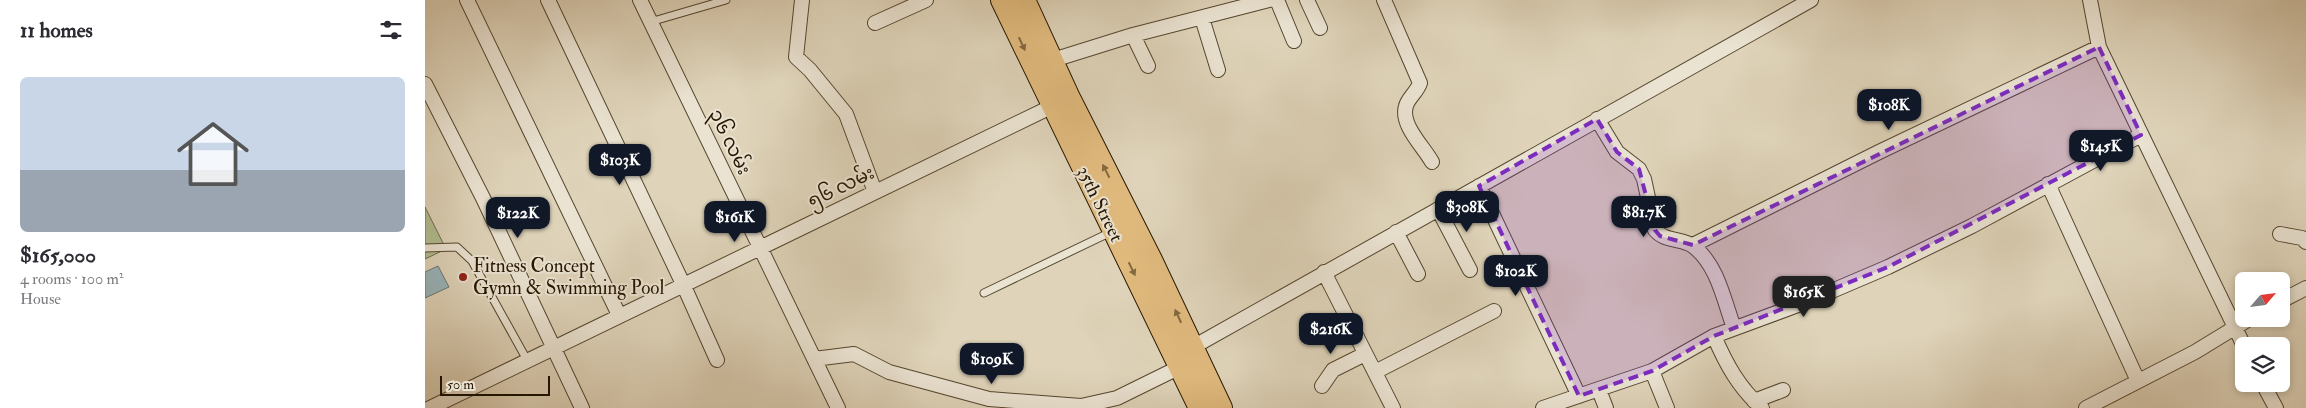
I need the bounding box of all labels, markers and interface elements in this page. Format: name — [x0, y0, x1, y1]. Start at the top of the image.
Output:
icon: filters — [377, 16, 405, 44]
text: 11 homes — [20, 17, 93, 44]
one-way arrow — [1019, 37, 1027, 51]
pin: $108K — [1854, 88, 1924, 131]
text: $108K — [1868, 95, 1910, 115]
street label: ၃၆ လမ်း — [701, 104, 759, 180]
icon: home — [168, 109, 258, 199]
pin: $145K — [2066, 130, 2136, 172]
text: $145K — [2080, 136, 2122, 156]
pin: $103K — [585, 144, 655, 186]
text: $103K — [600, 150, 640, 170]
street label: ၅၆ လမ်း — [802, 158, 880, 216]
street label: 35th Street — [1071, 162, 1129, 246]
one-way arrow — [1102, 164, 1110, 178]
pin: $308K — [1432, 190, 1502, 233]
pin: $122K — [483, 196, 553, 239]
pin: $81.7K — [1603, 196, 1685, 238]
text: $308K — [1446, 197, 1488, 217]
pin: $161K — [700, 200, 770, 243]
text: $81.7K — [1622, 202, 1666, 222]
text: $122K — [497, 203, 539, 223]
text: $161K — [715, 207, 755, 227]
text: $165,000 — [20, 242, 96, 269]
place label: Fitness Concept Gymn & Swimming Pool — [473, 254, 664, 300]
pin: $102K — [1481, 254, 1551, 297]
text: $102K — [1495, 261, 1537, 281]
one-way arrow — [1128, 262, 1136, 276]
text: 4 rooms · 100 m² — [20, 269, 123, 289]
marker: Fitness Concept Gymn & Swimming Pool — [457, 271, 469, 283]
north arrow — [2235, 272, 2290, 328]
map controls — [2235, 272, 2290, 392]
pin: $165K — [1769, 276, 1839, 318]
text: $165K — [1784, 282, 1824, 302]
text: House — [20, 289, 61, 309]
one-way arrow — [1174, 309, 1182, 324]
pin: $216K — [1296, 312, 1366, 355]
text: $216K — [1310, 319, 1352, 339]
button: layers — [2235, 337, 2290, 392]
pin: $109K — [957, 342, 1027, 385]
text: $109K — [971, 349, 1013, 369]
scale bar — [440, 373, 550, 396]
text: 50 m — [447, 376, 474, 393]

